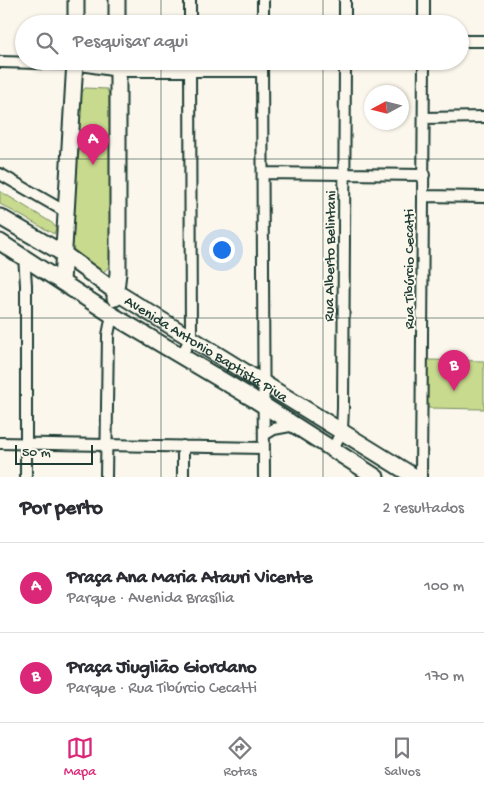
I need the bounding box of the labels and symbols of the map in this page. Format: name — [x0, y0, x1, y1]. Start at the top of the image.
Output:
north arrow — [364, 85, 409, 130]
pin: A — [77, 124, 109, 165]
street label: Rua Alberto Belintani — [321, 190, 341, 322]
street label: Rua Tibúrcio Cecatti — [401, 209, 419, 329]
your location — [209, 237, 235, 263]
street label: Avenida Antonio Baptista Piva — [121, 292, 291, 408]
pin: B — [438, 350, 470, 391]
scale bar — [15, 442, 92, 465]

